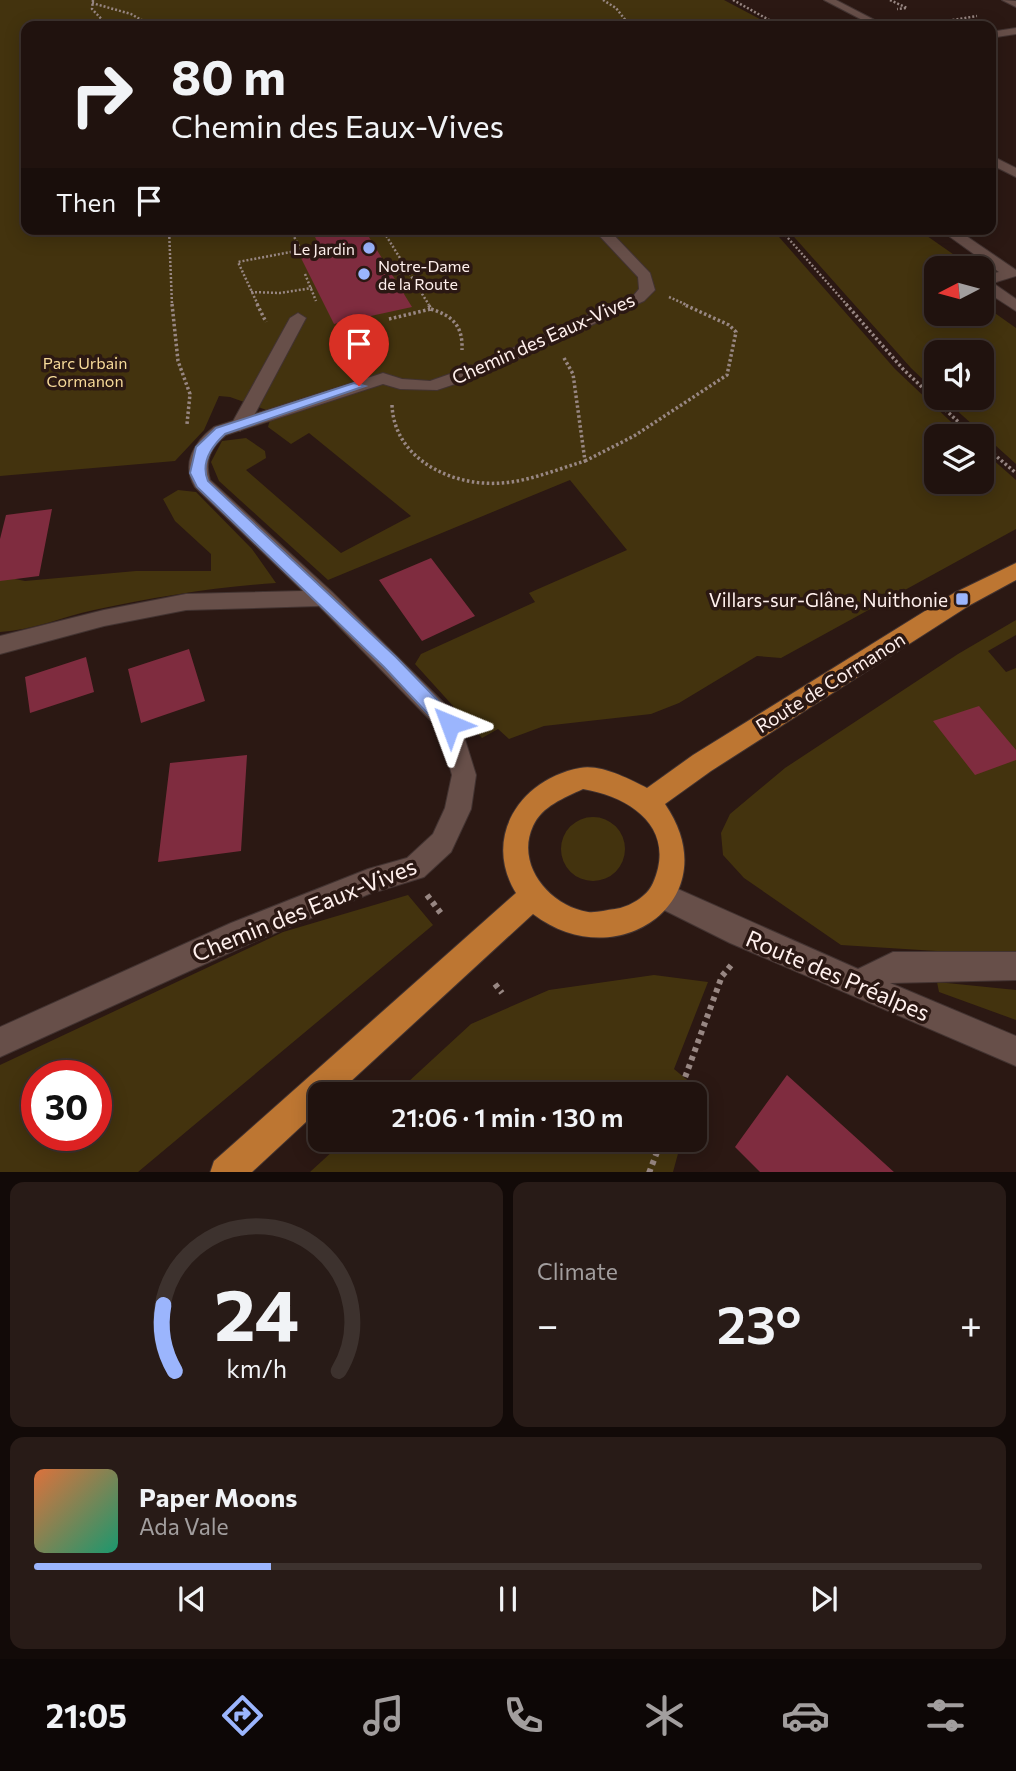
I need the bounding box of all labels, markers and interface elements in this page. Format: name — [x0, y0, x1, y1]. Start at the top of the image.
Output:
text: 80 m — [171, 45, 286, 105]
icon: right — [56, 49, 147, 140]
text: Chemin des Eaux-Vives — [171, 105, 504, 145]
icon: arrive — [130, 182, 168, 220]
text: Then — [56, 186, 116, 217]
place label: Le Jardin — [293, 239, 355, 258]
marker: Le Jardin — [361, 240, 377, 256]
place label: Notre-Dame de la Route — [378, 256, 470, 293]
north arrow — [924, 256, 994, 326]
map controls — [924, 256, 994, 494]
marker: Notre-Dame de la Route — [356, 266, 372, 282]
street label: Chemin des Eaux-Vives — [448, 287, 638, 389]
pin — [329, 314, 389, 386]
icon: arrive — [340, 325, 378, 363]
button: sound — [924, 340, 994, 410]
park label: Parc Urbain Cormanon — [43, 353, 127, 390]
button: layers — [924, 424, 994, 494]
place label: Villars-sur-Glâne, Nuithonie — [709, 588, 948, 611]
marker: Villars-sur-Glâne, Nuithonie — [954, 591, 970, 607]
street label: Route de Cormanon — [751, 627, 909, 737]
position arrow — [413, 687, 487, 761]
street label: Chemin des Eaux-Vives — [188, 851, 420, 967]
street label: Route des Préalpes — [742, 924, 934, 1026]
speed limit sign: 30 — [21, 1060, 112, 1151]
text: 21:06 · 1 min · 130 m — [392, 1101, 623, 1132]
text: Climate — [537, 1257, 618, 1285]
text: 24 — [214, 1267, 299, 1356]
text: 23° — [717, 1291, 802, 1355]
text: − — [537, 1300, 559, 1347]
text: + — [960, 1300, 982, 1347]
text: km/h — [226, 1352, 287, 1382]
text: Paper Moons — [139, 1481, 297, 1512]
text: Ada Vale — [139, 1512, 229, 1540]
icon: previous — [173, 1580, 211, 1618]
icon: pause — [489, 1580, 527, 1618]
icon: next — [805, 1580, 843, 1618]
icon: directions — [218, 1691, 267, 1740]
icon: music — [359, 1691, 408, 1740]
icon: phone — [499, 1691, 548, 1740]
icon: climate — [640, 1691, 689, 1740]
icon: car — [781, 1691, 830, 1740]
icon: filters — [921, 1691, 970, 1740]
text: 21:05 — [46, 1695, 127, 1735]

